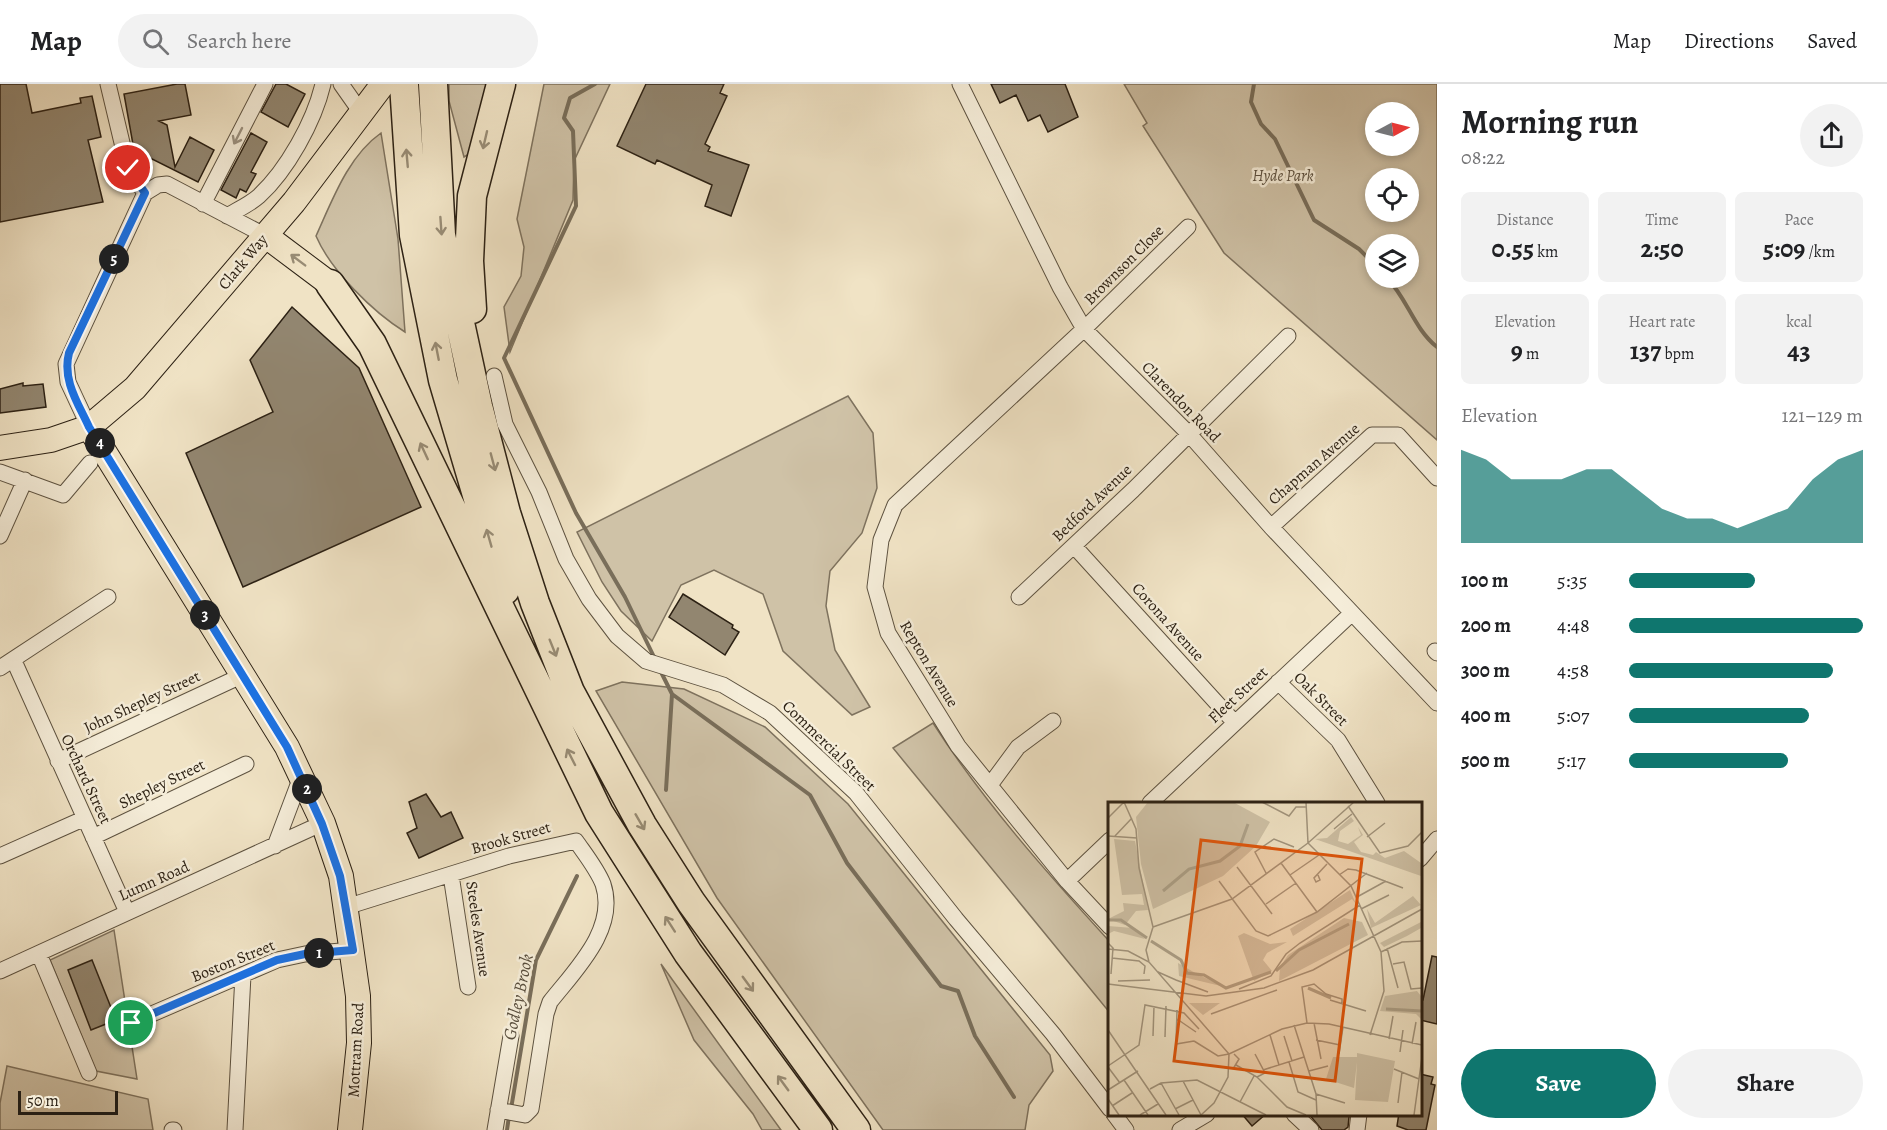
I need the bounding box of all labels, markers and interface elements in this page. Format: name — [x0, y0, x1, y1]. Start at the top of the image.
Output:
search box — [118, 14, 538, 68]
text: Map — [30, 22, 82, 60]
icon: search — [139, 25, 172, 58]
text: Search here — [187, 26, 291, 56]
text: Map — [1613, 27, 1651, 55]
text: Directions — [1684, 27, 1774, 55]
text: Saved — [1807, 27, 1857, 55]
text: Morning run — [1461, 99, 1638, 144]
north arrow — [1365, 102, 1419, 156]
map controls — [1365, 102, 1419, 288]
button: share — [1800, 104, 1863, 167]
one-way arrow — [232, 127, 244, 144]
one-way arrow — [479, 130, 491, 149]
pin — [102, 142, 153, 193]
text: 08:22 — [1461, 144, 1505, 171]
one-way arrow — [402, 149, 413, 169]
icon: check — [111, 151, 144, 184]
park label: Hyde Park — [1252, 165, 1314, 187]
button: locate — [1365, 168, 1419, 222]
text: Distance — [1496, 209, 1554, 231]
text: Time — [1645, 209, 1679, 231]
text: Pace — [1784, 209, 1814, 231]
one-way arrow — [436, 216, 447, 236]
street label: Brownson Close — [1079, 220, 1169, 310]
street label: Clark Way — [213, 229, 273, 295]
text: 0.55 — [1492, 231, 1534, 266]
text: 2:50 — [1641, 231, 1683, 266]
text: 5:09 — [1763, 231, 1805, 266]
button: layers — [1365, 234, 1419, 288]
text: km — [1534, 241, 1558, 263]
text: /km — [1805, 241, 1835, 263]
pin: 5 — [99, 244, 129, 274]
text: 5 — [111, 248, 117, 270]
one-way arrow — [290, 254, 306, 267]
text: Elevation — [1494, 311, 1556, 333]
text: Heart rate — [1629, 311, 1695, 333]
text: kcal — [1786, 311, 1812, 333]
text: 9 — [1511, 333, 1523, 368]
text: 137 — [1630, 333, 1661, 368]
text: 43 — [1787, 333, 1811, 368]
one-way arrow — [431, 341, 442, 361]
text: m — [1523, 343, 1539, 365]
text: bpm — [1661, 343, 1694, 365]
street label: Clarendon Road — [1137, 357, 1226, 448]
text: Elevation — [1461, 402, 1538, 429]
text: 121–129 m — [1782, 402, 1863, 429]
street label: Chapman Avenue — [1263, 418, 1365, 510]
pin: 4 — [85, 428, 115, 458]
text: 4 — [96, 432, 104, 454]
one-way arrow — [417, 443, 429, 461]
one-way arrow — [488, 453, 499, 472]
street label: Bedford Avenue — [1047, 459, 1137, 547]
one-way arrow — [483, 529, 495, 548]
text: 100 m — [1461, 567, 1509, 594]
text: 5:35 — [1557, 567, 1587, 594]
street label: Corona Avenue — [1127, 578, 1209, 666]
pin: 3 — [190, 600, 220, 630]
text: 3 — [202, 604, 208, 626]
text: 200 m — [1461, 612, 1511, 639]
text: 4:48 — [1557, 612, 1590, 639]
street label: Repton Avenue — [894, 616, 964, 712]
one-way arrow — [548, 638, 559, 657]
text: 300 m — [1461, 657, 1510, 684]
text: 4:58 — [1557, 657, 1589, 684]
street label: Fleet Street — [1203, 662, 1273, 728]
street label: John Shepley Street — [80, 665, 204, 739]
street label: Oak Street — [1289, 667, 1353, 731]
street label: Commercial Street — [777, 696, 881, 796]
text: 400 m — [1461, 702, 1511, 729]
text: 5:07 — [1557, 702, 1589, 729]
street label: Orchard Street — [56, 730, 116, 828]
text: 500 m — [1461, 747, 1510, 774]
text: 5:17 — [1557, 747, 1586, 774]
one-way arrow — [564, 748, 576, 766]
street label: Shepley Street — [115, 754, 209, 814]
pin: 2 — [292, 774, 322, 804]
text: 2 — [303, 778, 311, 800]
inset map — [1108, 802, 1422, 1115]
one-way arrow — [635, 813, 647, 830]
street label: Brook Street — [469, 816, 553, 860]
street label: Lumn Road — [115, 855, 193, 906]
street label: Steeles Avenue — [460, 880, 496, 978]
one-way arrow — [663, 916, 676, 933]
street label: Boston Street — [188, 934, 278, 988]
pin: 1 — [304, 938, 334, 968]
text: 1 — [316, 942, 322, 964]
water label: Godley Brook — [497, 952, 539, 1042]
one-way arrow — [742, 976, 755, 992]
pin — [105, 997, 156, 1048]
street label: Mottram Road — [343, 1002, 369, 1098]
icon: arrive — [114, 1006, 147, 1039]
button: Save — [1461, 1049, 1656, 1118]
button: Share — [1668, 1049, 1863, 1118]
one-way arrow — [777, 1075, 790, 1091]
scale bar — [18, 1088, 118, 1116]
text: 50 m — [27, 1090, 59, 1112]

